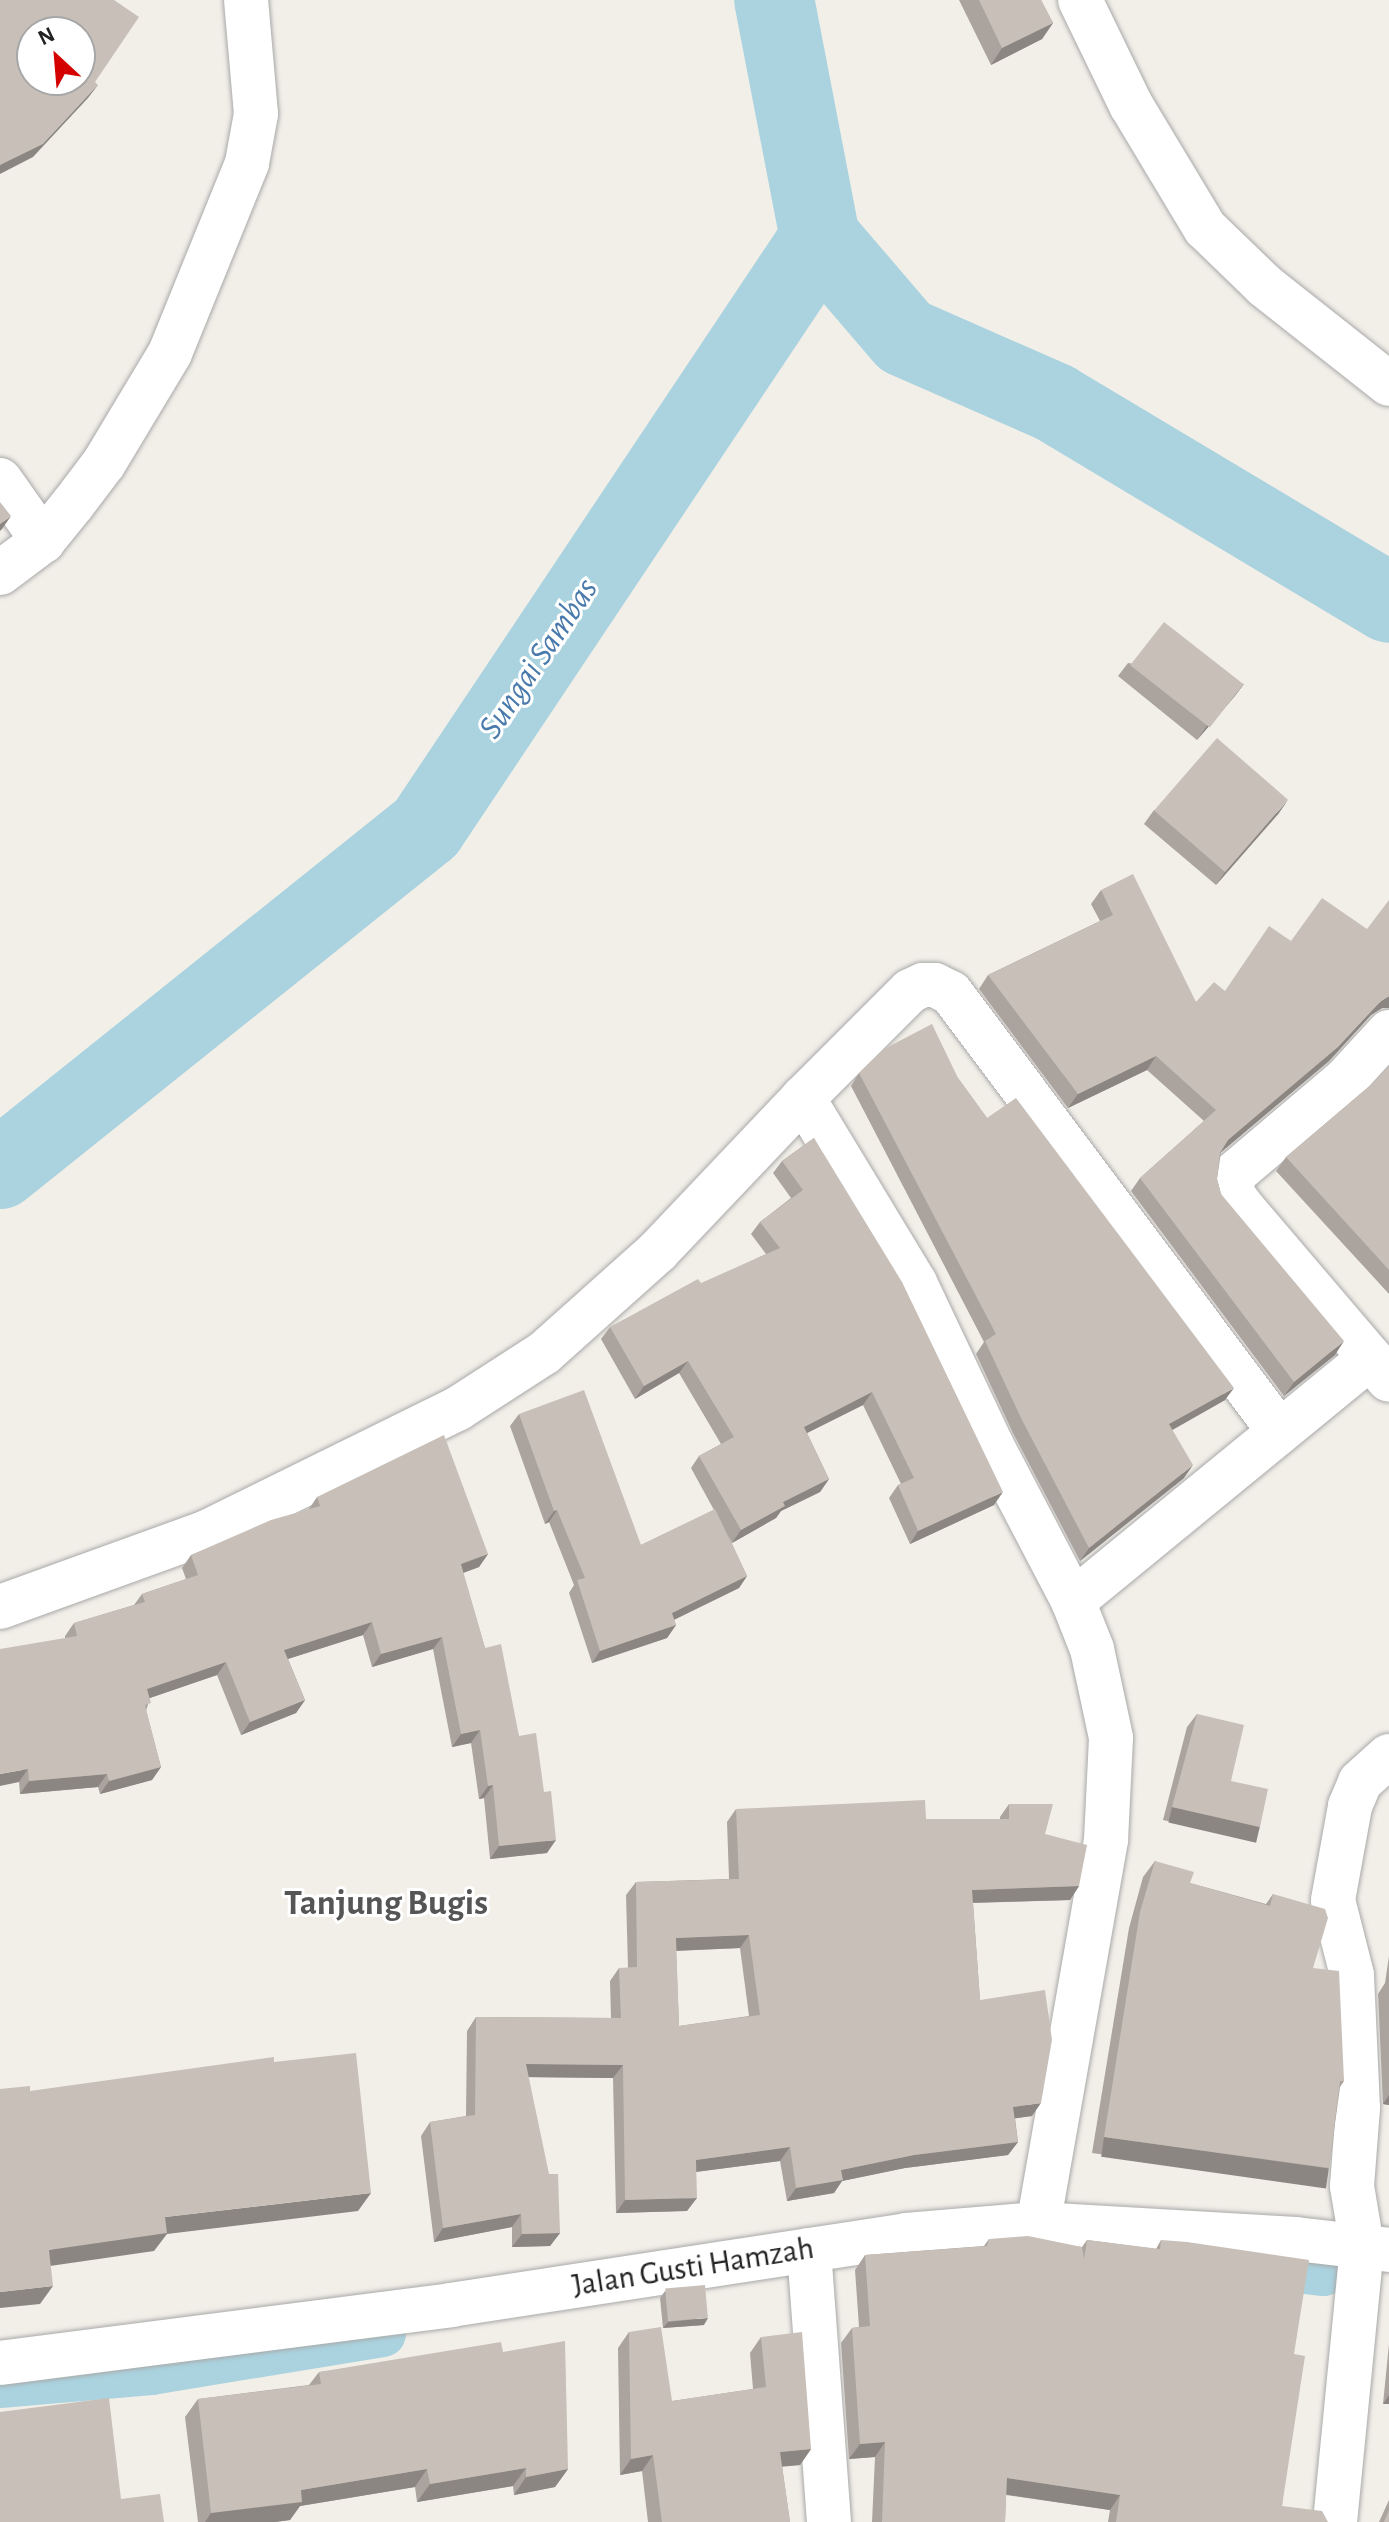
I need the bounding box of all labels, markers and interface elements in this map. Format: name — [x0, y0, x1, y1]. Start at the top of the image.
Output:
north arrow — [16, 16, 96, 96]
text: N — [35, 23, 58, 49]
water label: Sungai Sambas — [471, 571, 607, 747]
district label: Tanjung Bugis — [284, 1882, 488, 1926]
street label: Jalan Gusti Hamzah — [569, 2229, 817, 2305]

